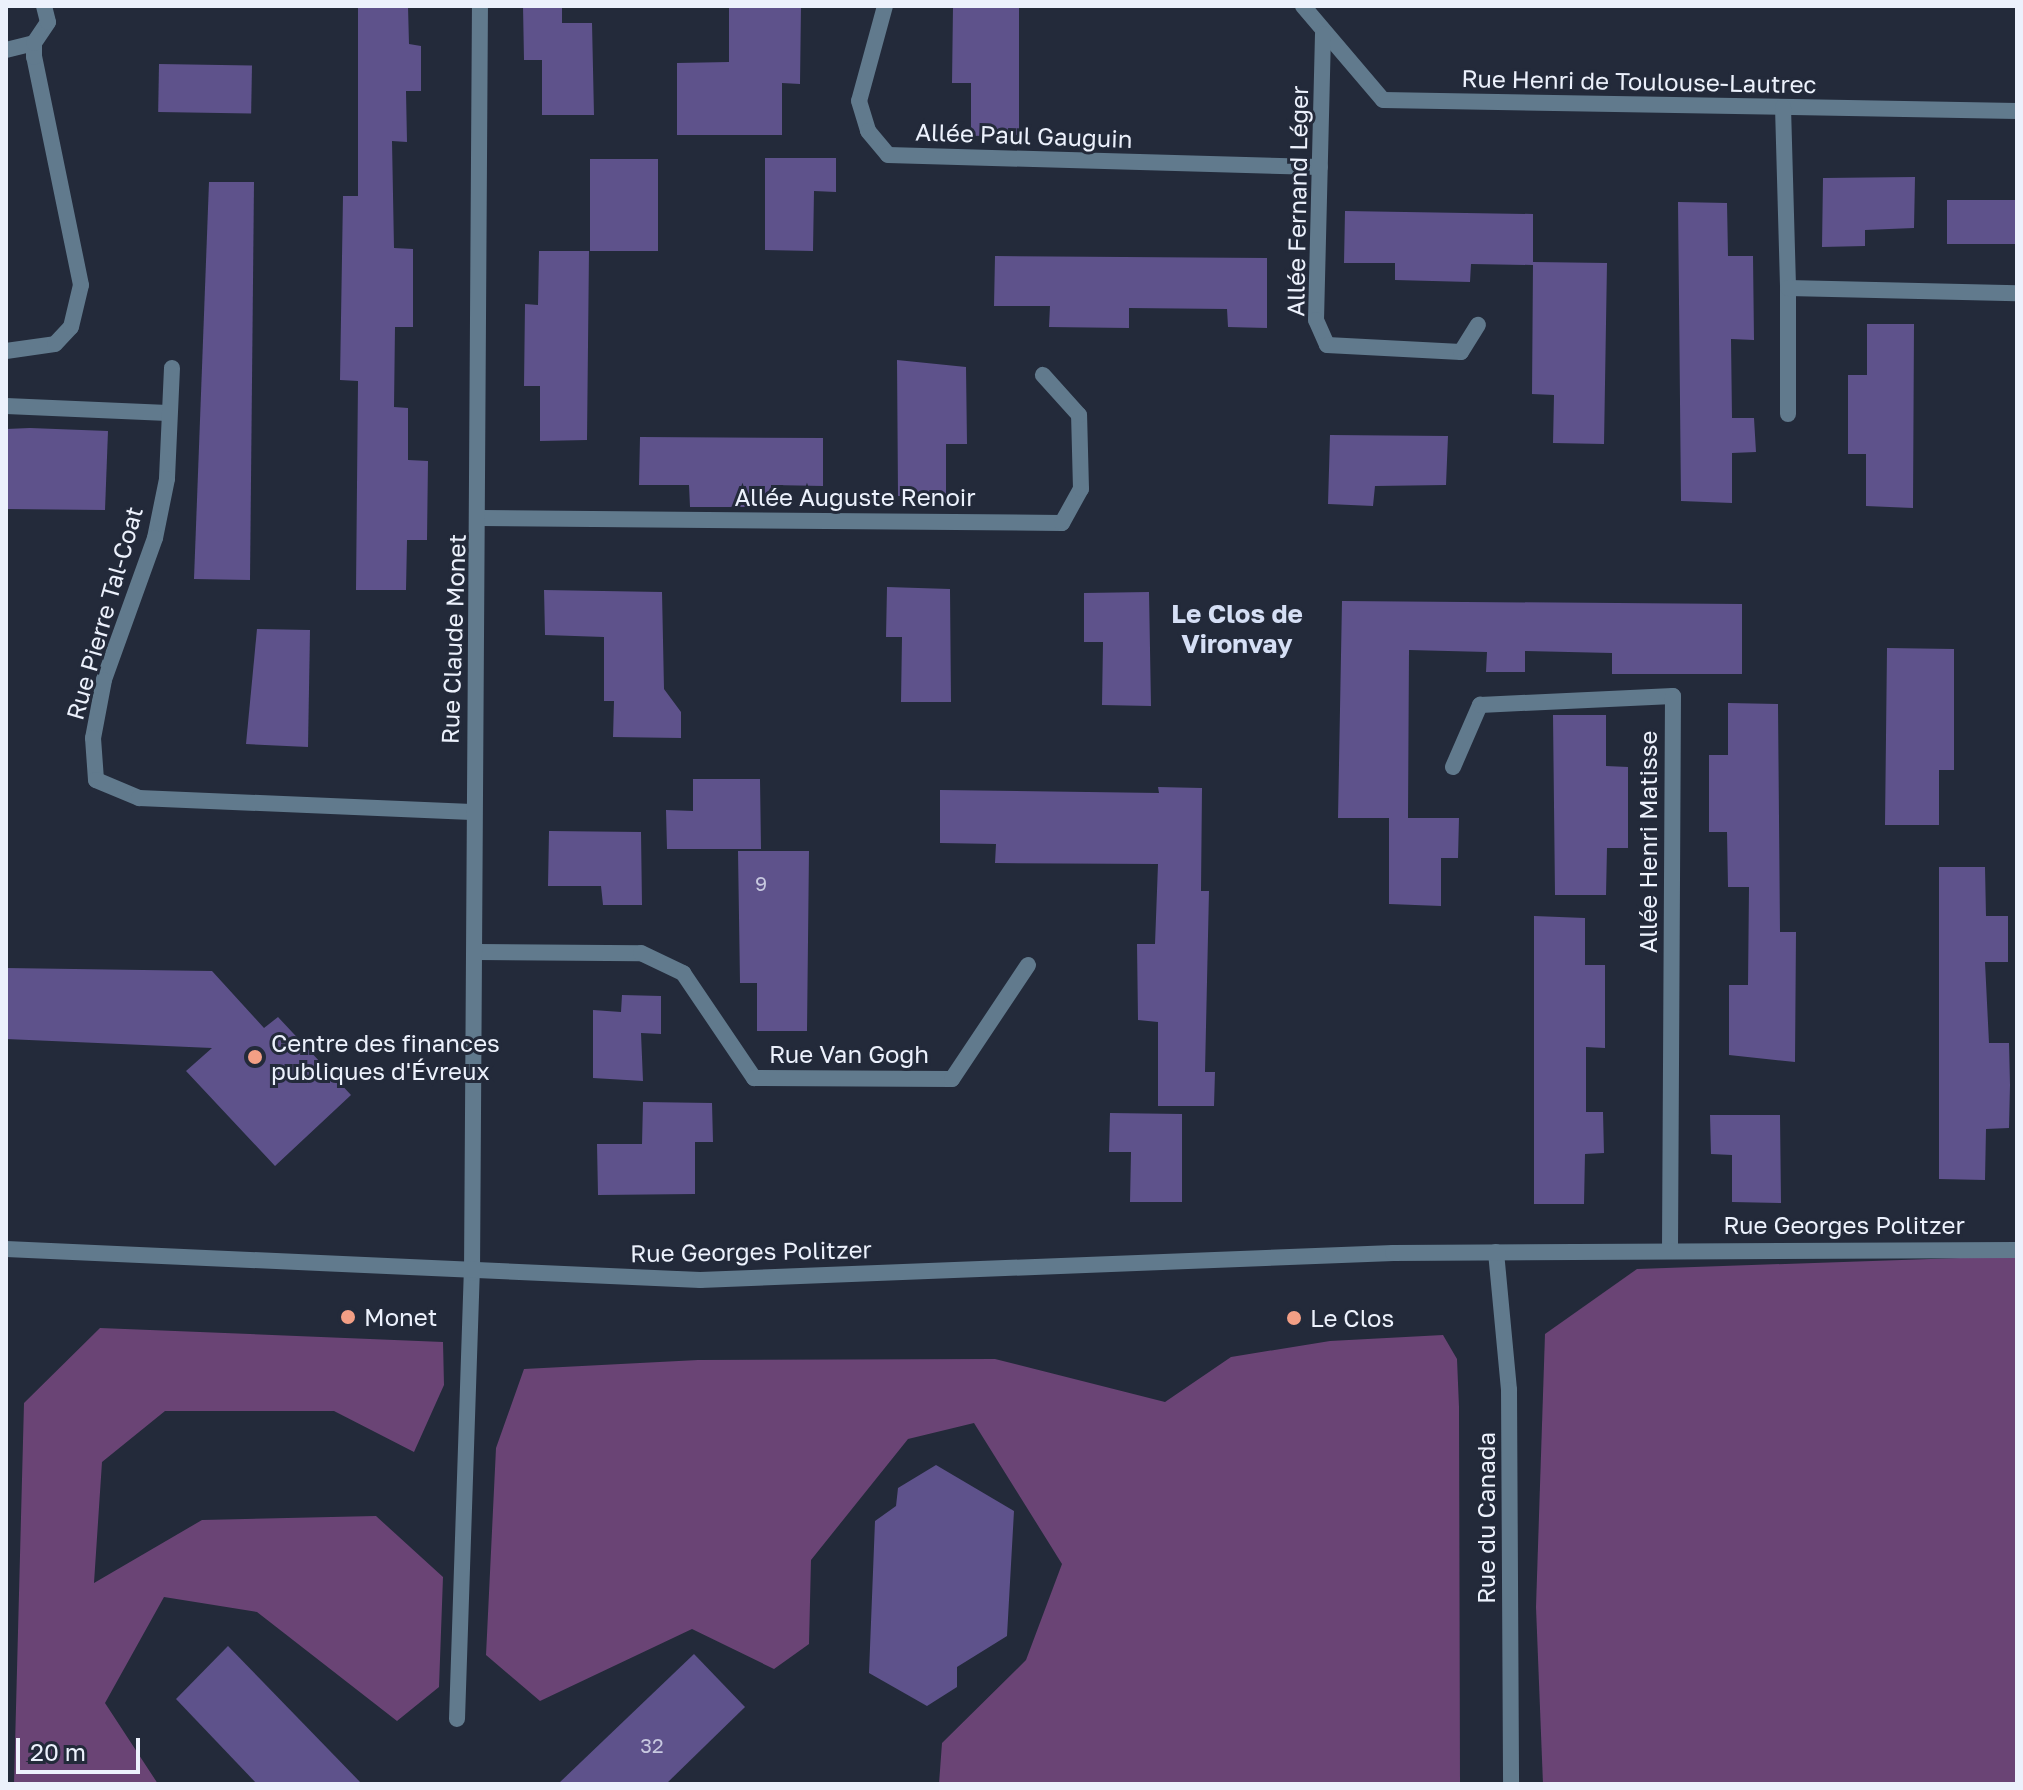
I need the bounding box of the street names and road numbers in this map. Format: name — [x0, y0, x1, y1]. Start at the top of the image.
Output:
street label: Rue Henri de Toulouse-Lautrec — [1461, 64, 1817, 98]
street label: Allée Fernand Léger — [1281, 85, 1313, 317]
street label: Allée Paul Gauguin — [915, 117, 1133, 153]
street label: Allée Auguste Renoir — [734, 483, 976, 511]
street label: Rue Pierre Tal-Coat — [60, 503, 148, 723]
street label: Rue Claude Monet — [435, 533, 471, 745]
street label: Allée Henri Matisse — [1634, 731, 1662, 953]
street label: Rue Van Gogh — [769, 1040, 929, 1068]
street label: Rue Georges Politzer — [1723, 1211, 1965, 1239]
street label: Rue Georges Politzer — [630, 1234, 872, 1268]
street label: Rue du Canada — [1472, 1432, 1500, 1604]

